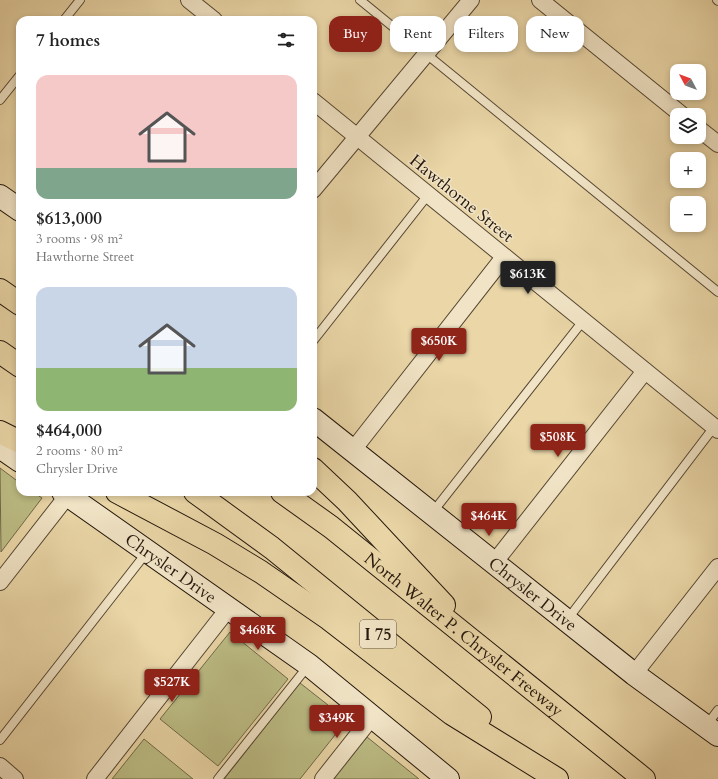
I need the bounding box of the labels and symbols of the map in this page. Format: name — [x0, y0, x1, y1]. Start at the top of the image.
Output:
north arrow — [670, 64, 706, 100]
street label: Hawthorne Street — [405, 149, 519, 248]
pin: $613K — [500, 261, 556, 295]
pin: $650K — [411, 328, 467, 362]
pin: $508K — [530, 424, 586, 458]
pin: $464K — [461, 503, 517, 537]
street label: Chrysler Drive — [120, 528, 221, 609]
street label: North Walter P. Chrysler Freeway — [359, 547, 568, 722]
street label: Chrysler Drive — [484, 552, 582, 637]
pin: $468K — [230, 617, 286, 651]
road number: I 75 — [360, 620, 396, 648]
pin: $527K — [144, 669, 200, 703]
pin: $349K — [309, 705, 365, 739]

